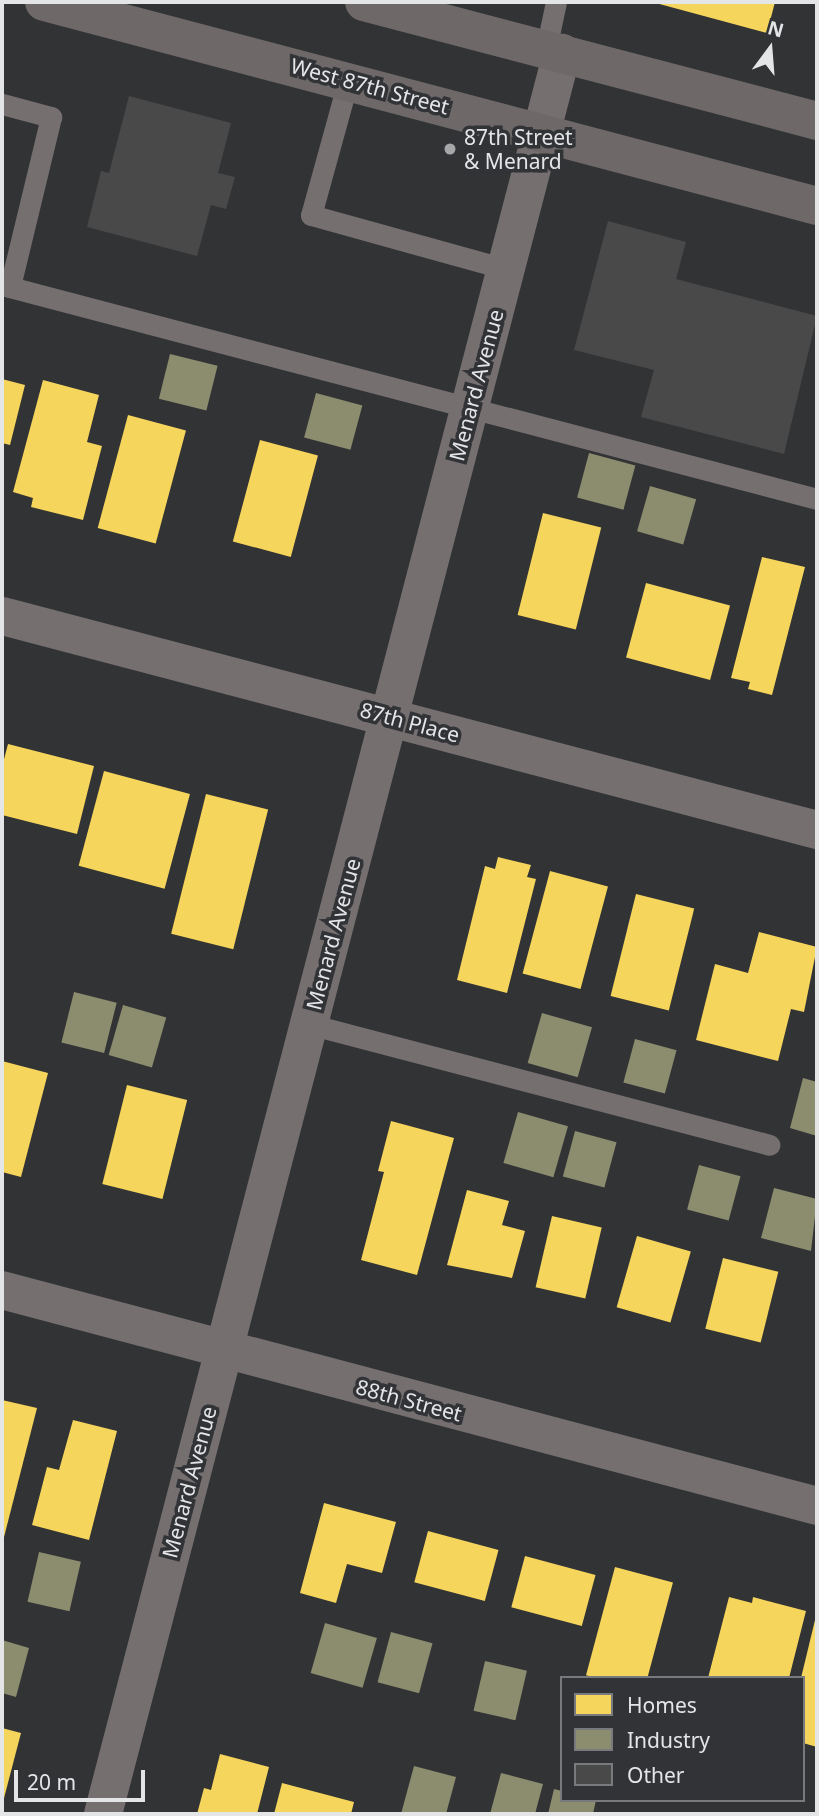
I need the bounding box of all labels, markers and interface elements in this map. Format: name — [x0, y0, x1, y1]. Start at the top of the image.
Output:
north arrow — [735, 14, 805, 84]
text: N — [765, 14, 787, 43]
street label: West 87th Street — [288, 53, 452, 119]
place label: 87th Street & Menard — [464, 124, 573, 174]
marker: 87th Street & Menard — [442, 141, 458, 157]
street label: Menard Avenue — [444, 306, 508, 464]
street label: 87th Place — [358, 697, 462, 747]
street label: Menard Avenue — [301, 855, 365, 1013]
street label: 88th Street — [353, 1374, 465, 1426]
street label: Menard Avenue — [157, 1403, 221, 1561]
legend — [560, 1676, 805, 1802]
text: Homes — [627, 1691, 697, 1719]
text: Industry — [627, 1726, 710, 1754]
scale bar — [18, 1756, 149, 1800]
text: Other — [627, 1761, 684, 1789]
text: 20 m — [27, 1768, 76, 1796]

